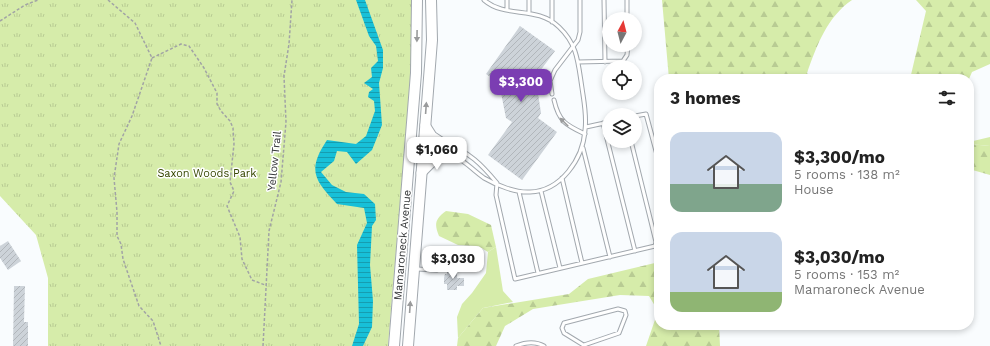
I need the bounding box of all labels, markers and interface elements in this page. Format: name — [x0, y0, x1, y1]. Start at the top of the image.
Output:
north arrow — [602, 12, 642, 52]
map controls — [602, 12, 642, 148]
one-way arrow — [414, 30, 420, 43]
button: locate — [602, 60, 642, 100]
pin: $3,300 — [488, 69, 554, 103]
text: $3,300 — [499, 74, 543, 89]
icon: filters — [936, 87, 958, 109]
text: 3 homes — [670, 88, 741, 108]
one-way arrow — [423, 102, 430, 114]
button: layers — [602, 108, 642, 148]
one-way arrow — [559, 117, 569, 127]
street label: Yellow Trail — [265, 130, 284, 192]
pin: $1,060 — [404, 137, 470, 171]
text: $1,060 — [416, 142, 458, 157]
text: $3,300/mo — [794, 147, 885, 167]
icon: home — [702, 148, 750, 196]
park label: Saxon Woods Park — [157, 167, 257, 180]
text: 5 rooms · 138 m² — [794, 167, 900, 182]
text: House — [794, 182, 834, 197]
street label: Mamaroneck Avenue — [391, 189, 414, 301]
pin: $3,030 — [420, 246, 486, 280]
text: $3,030/mo — [794, 247, 885, 267]
icon: home — [702, 248, 750, 296]
text: $3,030 — [431, 251, 475, 266]
text: 5 rooms · 153 m² — [794, 267, 899, 282]
text: Mamaroneck Avenue — [794, 282, 925, 297]
one-way arrow — [407, 301, 414, 313]

